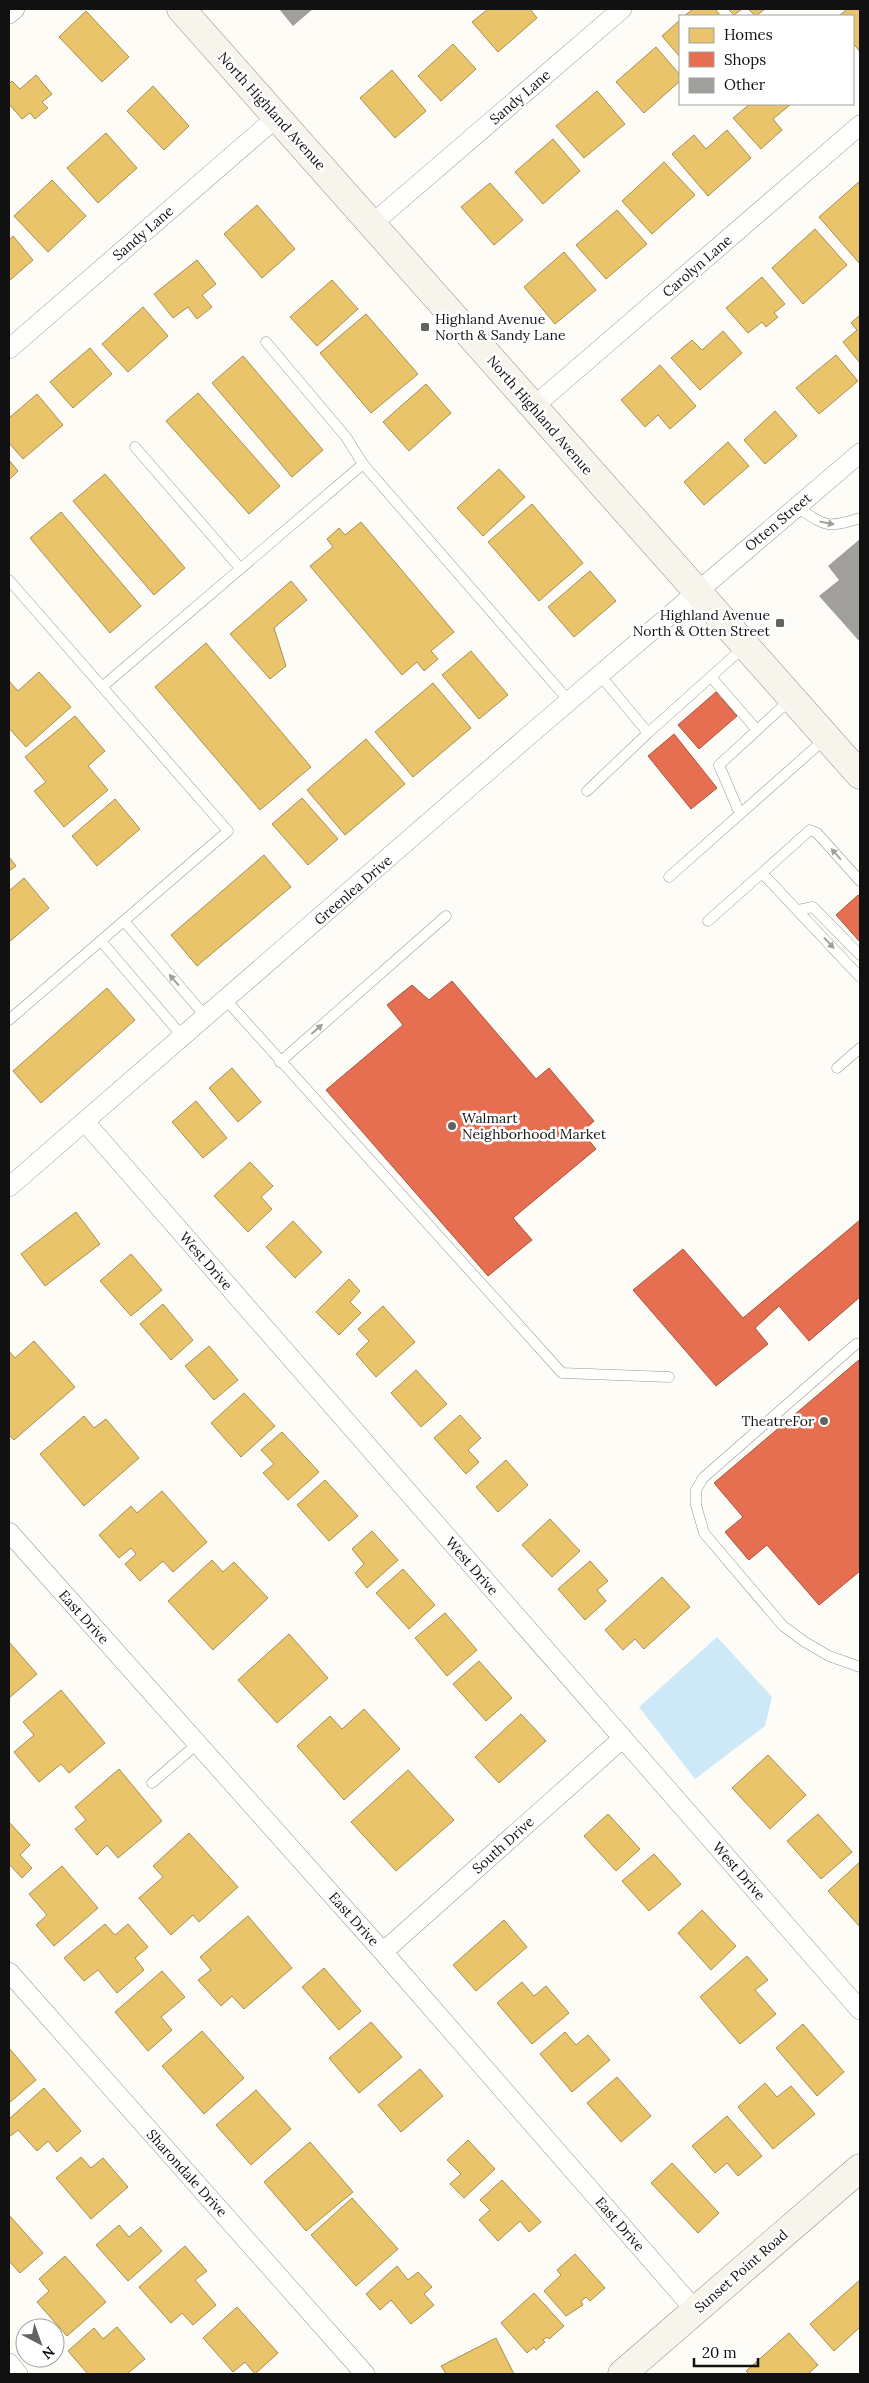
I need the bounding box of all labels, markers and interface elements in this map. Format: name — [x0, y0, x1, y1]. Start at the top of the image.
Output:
legend — [679, 15, 854, 105]
text: Homes — [724, 25, 773, 44]
street label: North Highland Avenue — [214, 48, 330, 174]
text: Shops — [724, 50, 766, 69]
street label: Sandy Lane — [486, 65, 554, 128]
text: Other — [724, 75, 766, 94]
street label: Sandy Lane — [109, 201, 177, 264]
street label: Carolyn Lane — [659, 231, 736, 301]
place label: Highland Avenue North & Sandy Lane — [435, 310, 566, 344]
marker: Highland Avenue North & Sandy Lane — [419, 321, 431, 333]
street label: North Highland Avenue — [483, 351, 597, 479]
street label: Otten Street — [741, 489, 815, 555]
one-way arrow — [819, 519, 834, 527]
place label: Highland Avenue North & Otten Street — [633, 606, 771, 640]
marker: Highland Avenue North & Otten Street — [774, 617, 786, 629]
one-way arrow — [830, 849, 842, 861]
street label: Greenlea Drive — [310, 851, 396, 929]
one-way arrow — [823, 937, 835, 949]
one-way arrow — [169, 974, 180, 987]
one-way arrow — [310, 1024, 323, 1035]
place label: Walmart Neighborhood Market — [462, 1109, 607, 1143]
marker: Walmart Neighborhood Market — [446, 1120, 458, 1132]
street label: West Drive — [176, 1228, 237, 1294]
place label: TheatreFor — [742, 1412, 814, 1430]
marker: TheatreFor — [818, 1415, 830, 1427]
street label: West Drive — [442, 1533, 503, 1599]
street label: East Drive — [55, 1586, 113, 1648]
street label: South Drive — [468, 1812, 538, 1877]
street label: West Drive — [709, 1838, 770, 1904]
street label: East Drive — [325, 1888, 383, 1950]
street label: Sharondale Drive — [143, 2125, 231, 2221]
street label: East Drive — [591, 2193, 649, 2255]
street label: Sunset Point Road — [690, 2225, 792, 2317]
north arrow — [15, 2318, 65, 2368]
scale bar — [694, 2336, 758, 2368]
text: N — [38, 2342, 59, 2363]
text: 20 m — [702, 2343, 737, 2362]

